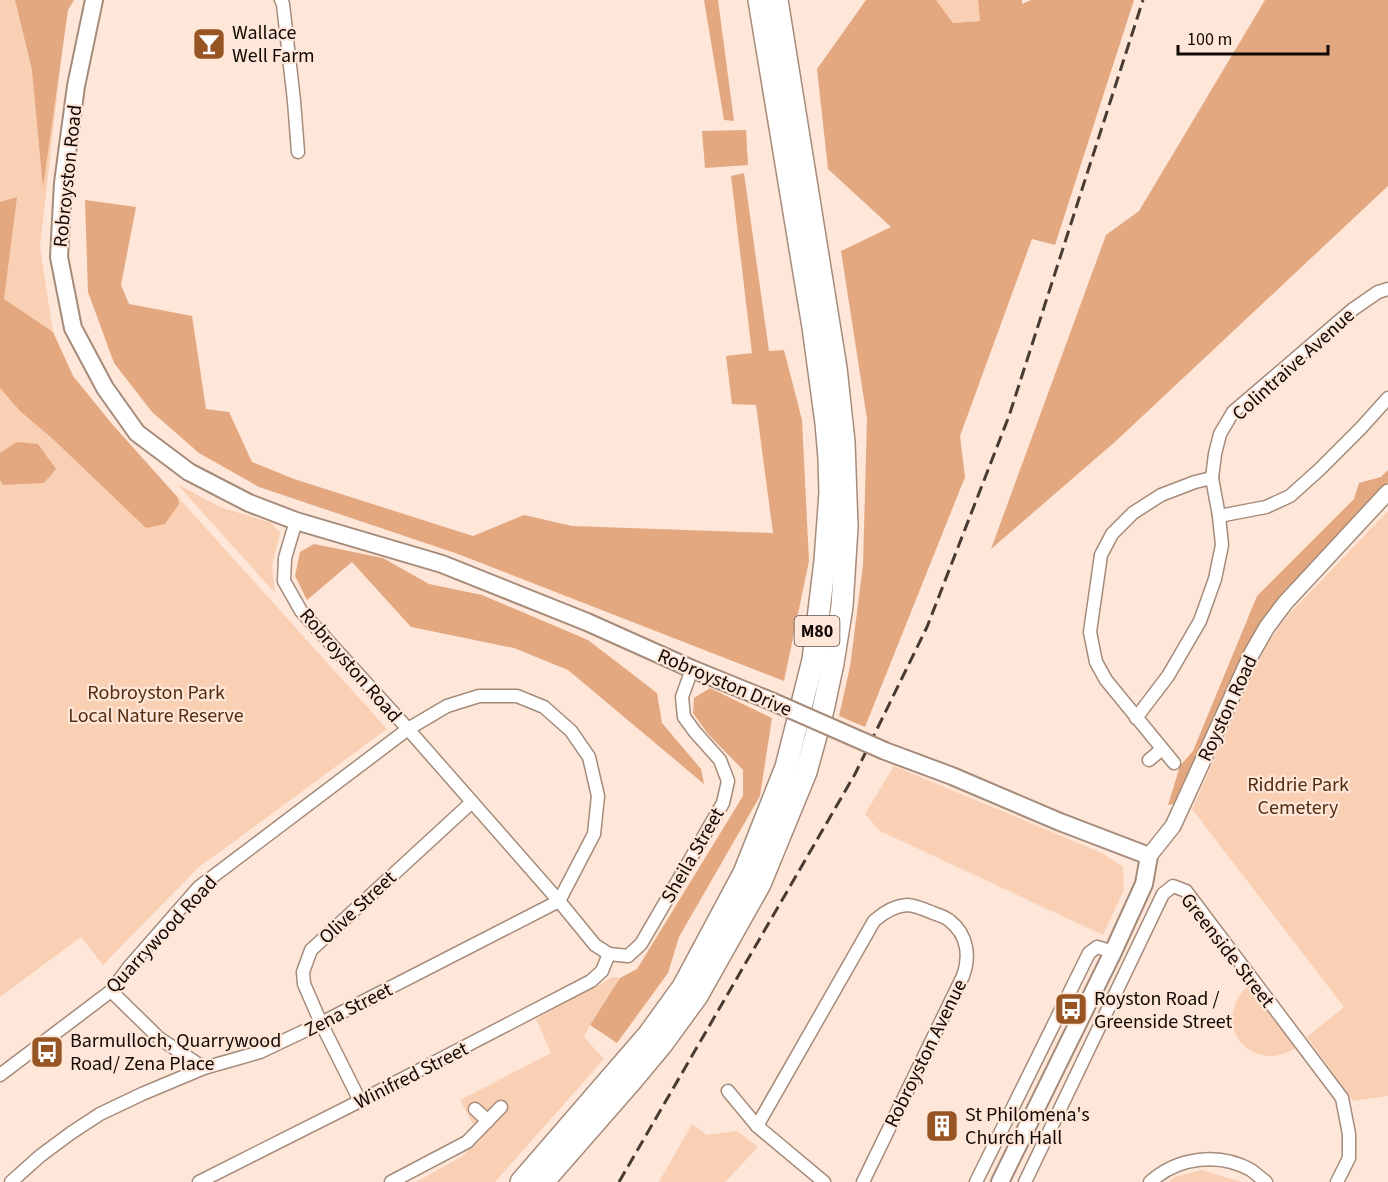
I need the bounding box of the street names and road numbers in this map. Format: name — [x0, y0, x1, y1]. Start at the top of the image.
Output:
street label: Robroyston Road — [47, 103, 89, 249]
street label: Colintraive Avenue — [1226, 302, 1361, 427]
street label: Robroyston Road — [293, 602, 408, 729]
road number: M80 — [794, 616, 840, 646]
street label: Robroyston Drive — [653, 642, 796, 724]
street label: Royston Road — [1191, 651, 1265, 766]
street label: Sheila Street — [654, 803, 732, 908]
street label: Olive Street — [313, 864, 403, 951]
street label: Quarrywood Road — [100, 870, 224, 1000]
street label: Greenside Street — [1174, 888, 1281, 1014]
street label: Robroyston Avenue — [878, 975, 974, 1132]
street label: Zena Street — [300, 976, 398, 1044]
street label: Winifred Street — [350, 1035, 473, 1117]

